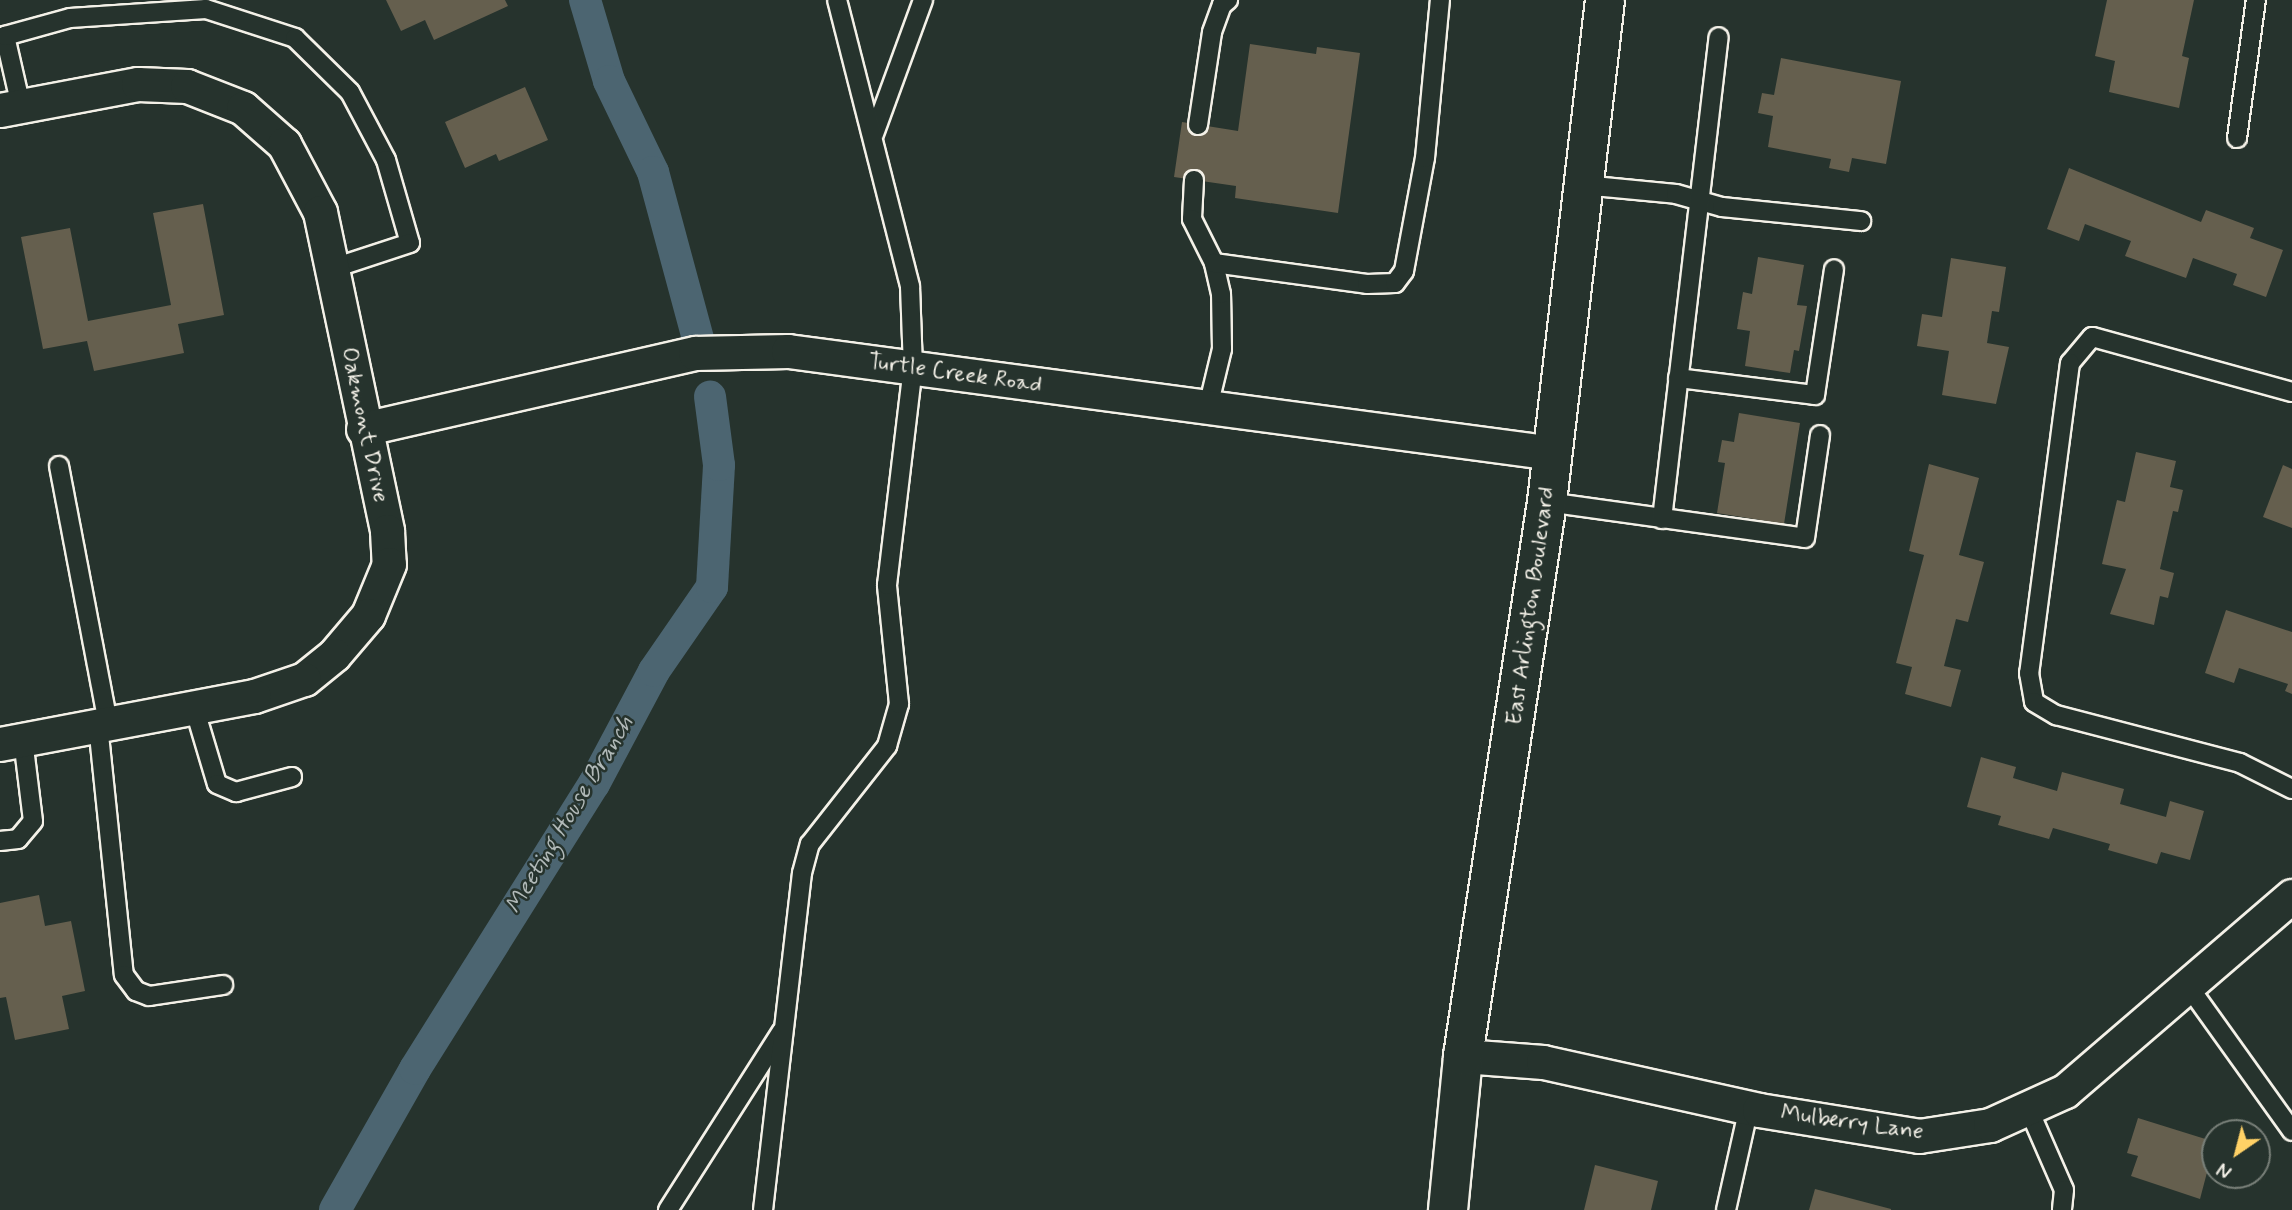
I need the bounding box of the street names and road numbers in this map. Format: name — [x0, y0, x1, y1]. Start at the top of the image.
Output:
street label: Oakmont Drive — [334, 345, 394, 505]
street label: Turtle Creek Road — [867, 348, 1043, 400]
street label: East Arlington Boulevard — [1501, 487, 1561, 725]
street label: Mulberry Lane — [1779, 1099, 1925, 1147]

